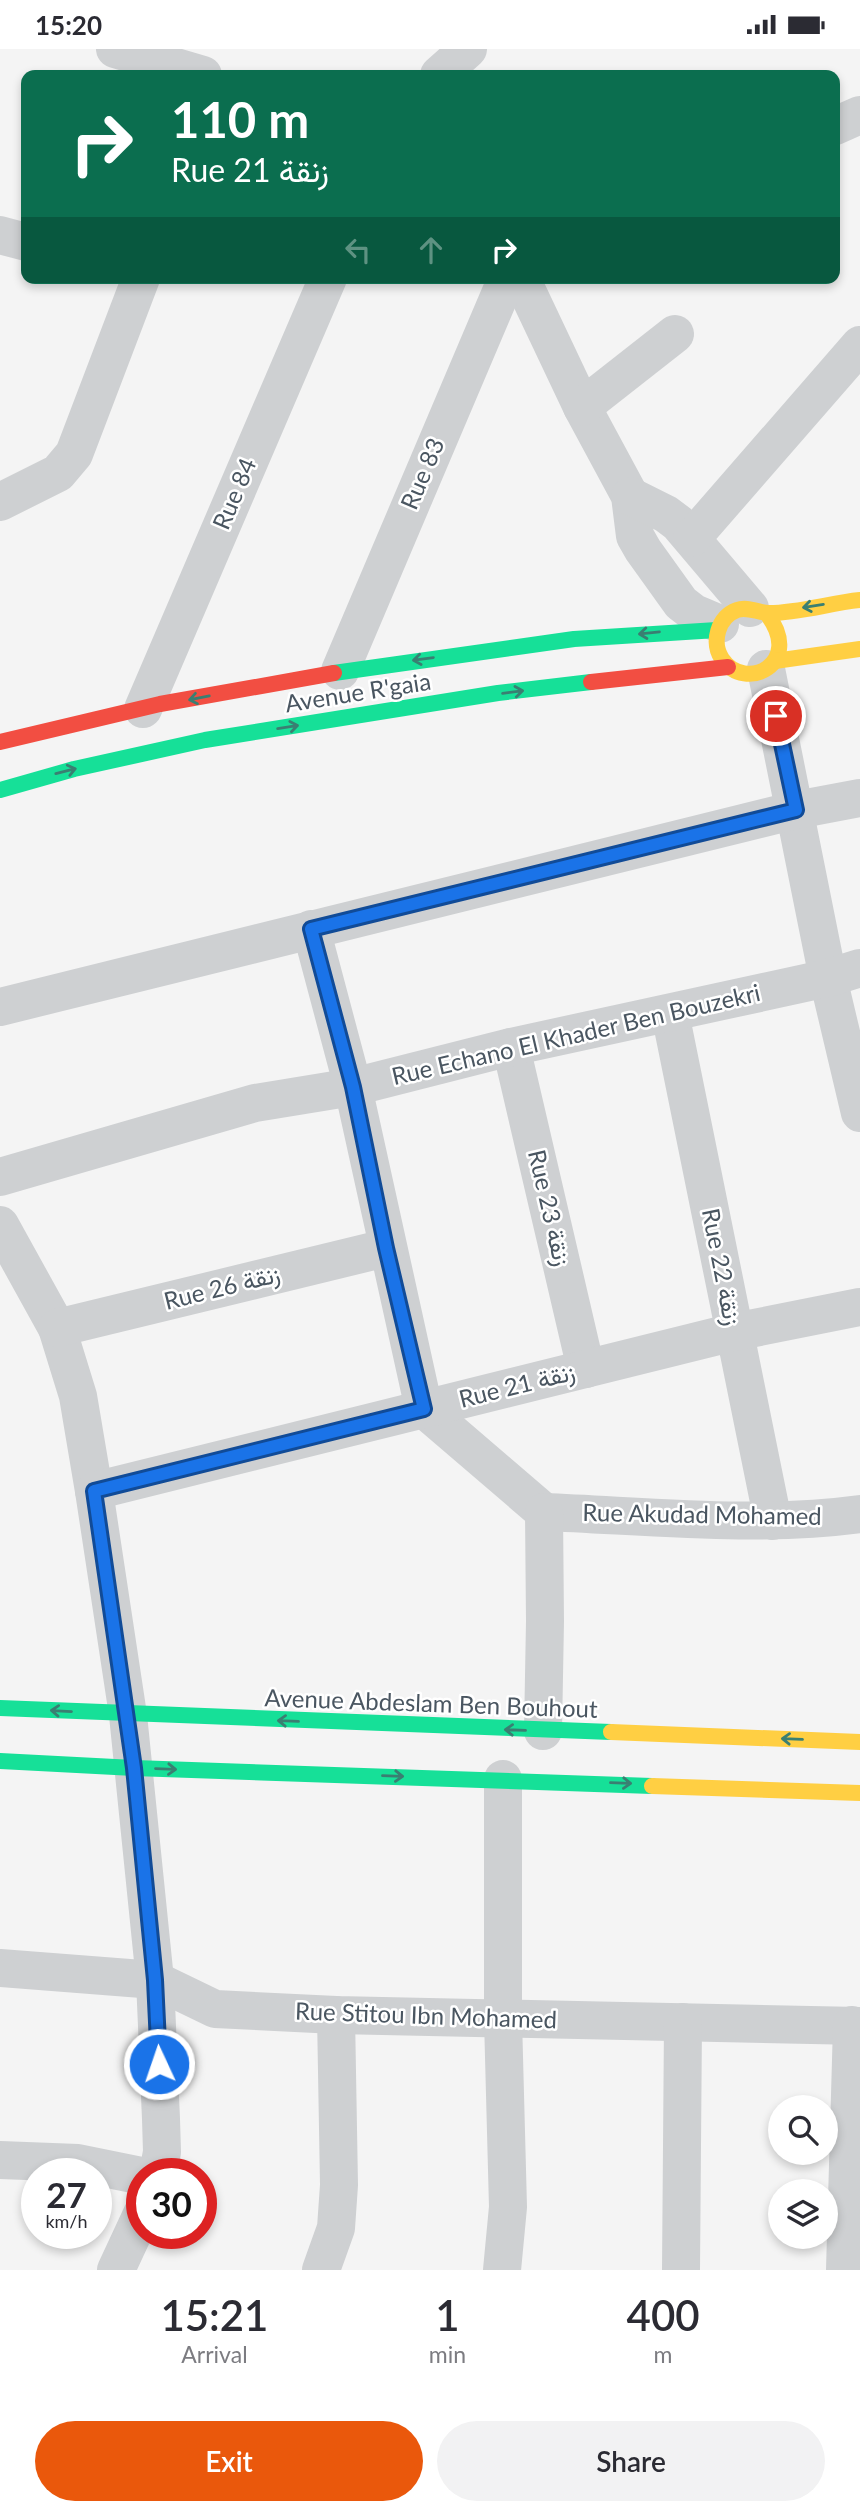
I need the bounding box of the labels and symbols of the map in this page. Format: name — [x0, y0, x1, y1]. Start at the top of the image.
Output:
street label: Rue 83 — [394, 433, 450, 513]
street label: Rue 84 — [206, 453, 262, 533]
one-way arrow — [802, 600, 825, 613]
one-way arrow — [638, 626, 661, 639]
one-way arrow — [412, 653, 435, 666]
street label: Avenue R'gaia — [283, 666, 433, 717]
one-way arrow — [501, 685, 524, 698]
pin — [746, 686, 806, 746]
one-way arrow — [188, 692, 211, 705]
one-way arrow — [277, 720, 299, 733]
one-way arrow — [54, 764, 76, 777]
street label: Rue Echano El Khader Ben Bouzekri — [389, 977, 763, 1090]
street label: Rue 23 زنقة — [521, 1147, 578, 1269]
street label: Rue 22 زنقة — [695, 1206, 748, 1328]
street label: Rue 26 زنقة — [161, 1258, 283, 1317]
street label: Rue 21 زنقة — [456, 1356, 578, 1415]
street label: Rue Akudad Mohamed — [582, 1497, 822, 1530]
street label: Avenue Abdeslam Ben Bouhout — [264, 1682, 598, 1723]
one-way arrow — [50, 1705, 73, 1718]
one-way arrow — [277, 1715, 300, 1728]
one-way arrow — [504, 1723, 527, 1736]
one-way arrow — [781, 1733, 804, 1746]
one-way arrow — [154, 1762, 177, 1776]
one-way arrow — [382, 1769, 405, 1782]
one-way arrow — [609, 1777, 632, 1790]
street label: Rue Stitou Ibn Mohamed — [295, 1995, 557, 2034]
position arrow — [122, 2027, 196, 2101]
speed limit sign: 30 — [126, 2158, 217, 2249]

